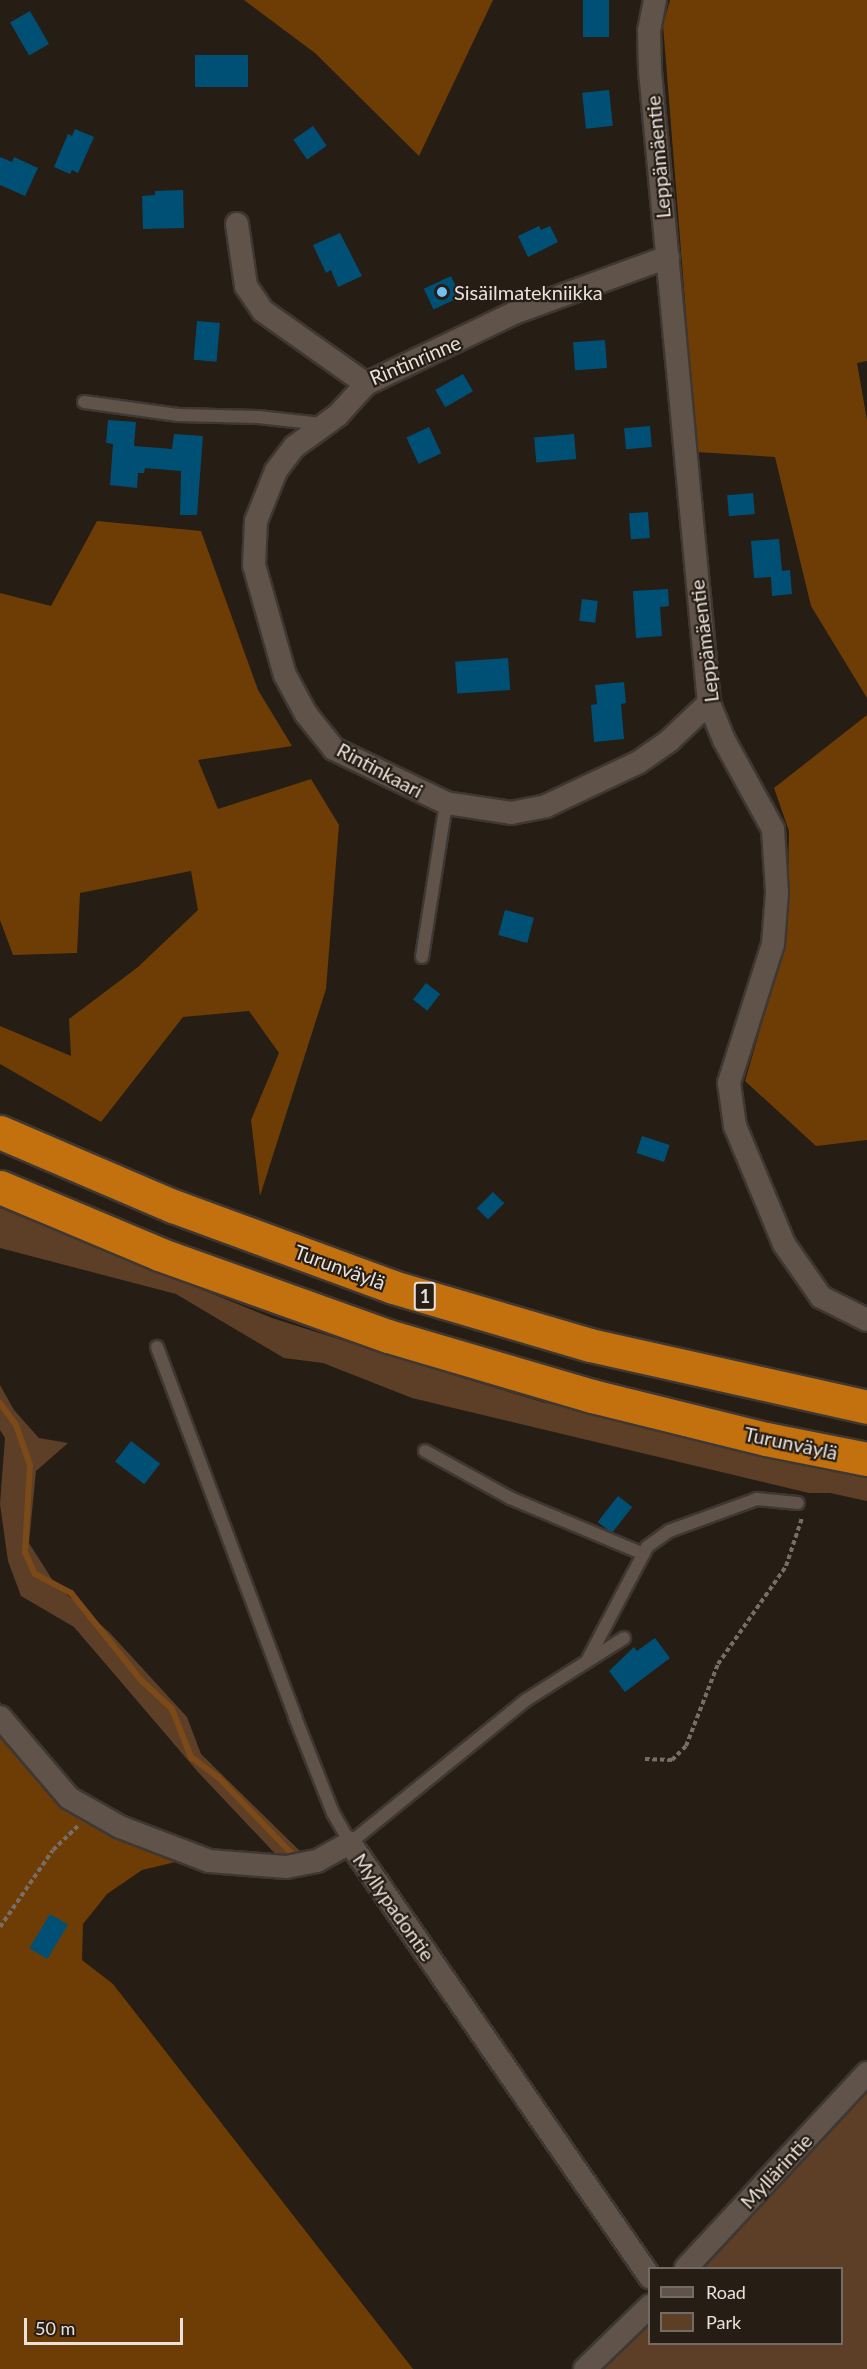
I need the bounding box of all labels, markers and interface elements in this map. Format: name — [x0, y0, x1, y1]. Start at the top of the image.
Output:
street label: Leppämäentie — [641, 95, 675, 219]
place label: Sisäilmatekniikka — [454, 280, 603, 304]
marker: Sisäilmatekniikka — [435, 285, 449, 299]
street label: Rintinrinne — [366, 330, 464, 390]
street label: Leppämäentie — [685, 578, 723, 704]
street label: Rintinkaari — [333, 737, 427, 803]
street label: Turunväylä — [291, 1239, 389, 1295]
road number: 1 — [413, 1281, 437, 1311]
street label: Turunväylä — [742, 1421, 840, 1465]
street label: Myllypadontie — [348, 1849, 440, 1965]
street label: Myllärintie — [735, 2128, 817, 2214]
legend — [648, 2267, 843, 2345]
text: Road — [706, 2281, 746, 2303]
scale bar — [27, 2306, 186, 2344]
text: Park — [706, 2311, 741, 2333]
text: 50 m — [35, 2317, 75, 2339]

